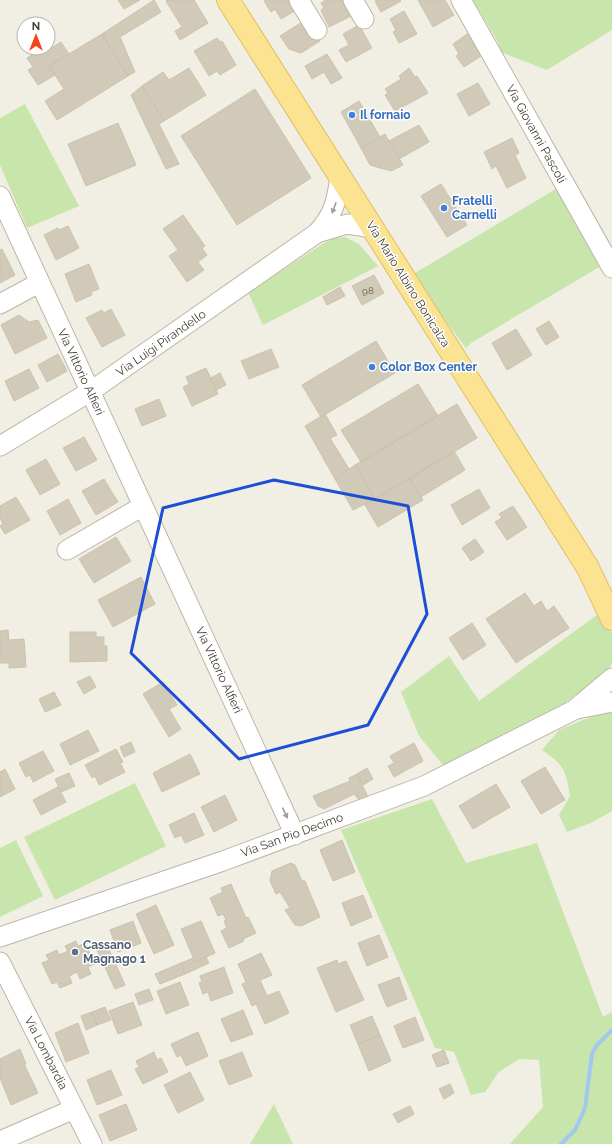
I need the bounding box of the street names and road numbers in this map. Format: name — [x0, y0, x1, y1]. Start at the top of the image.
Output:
street label: Via Giovanni Pascoli — [503, 82, 569, 186]
street label: Via Mario Albino Bonicalza — [363, 218, 453, 350]
street label: Via Luigi Pirandello — [114, 307, 208, 379]
street label: Via Vittorio Alfieri — [55, 327, 107, 417]
street label: Via Vittorio Alfieri — [193, 625, 245, 715]
street label: Via San Pio Decimo — [239, 810, 345, 860]
street label: Via Lombardia — [22, 1014, 70, 1092]

